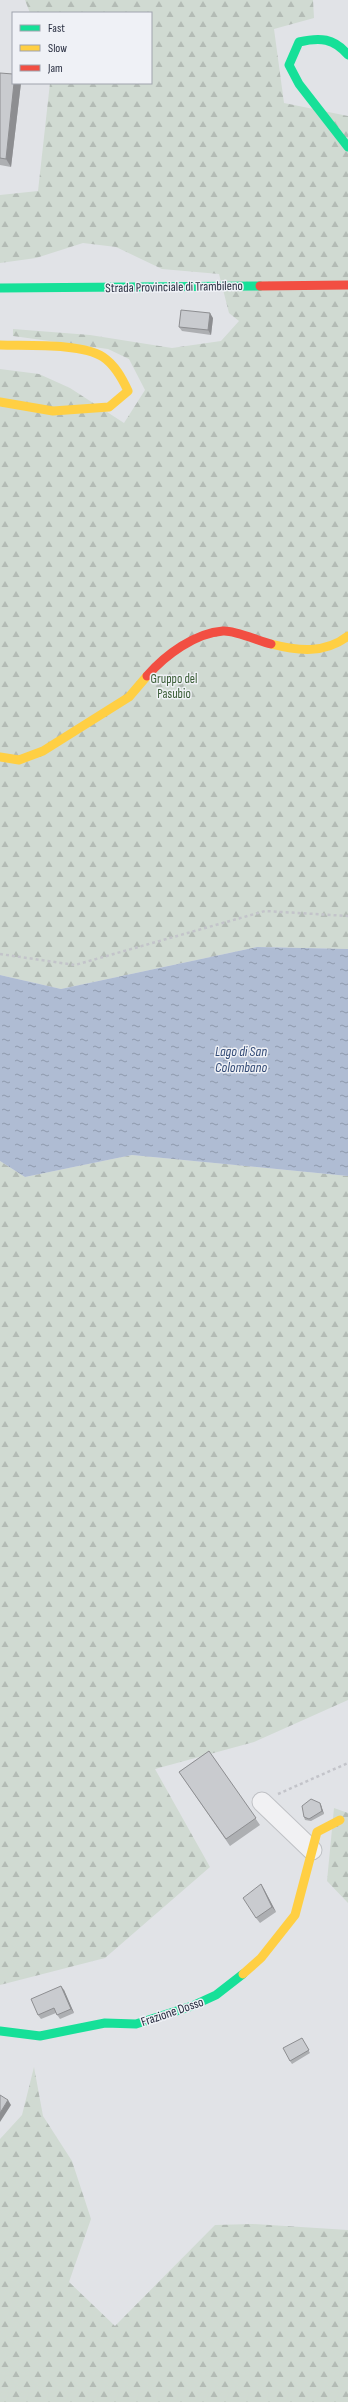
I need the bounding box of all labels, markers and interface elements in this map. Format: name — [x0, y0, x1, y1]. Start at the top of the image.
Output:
legend — [12, 12, 152, 84]
text: Fast — [48, 21, 65, 36]
text: Slow — [48, 41, 67, 56]
text: Jam — [47, 61, 63, 76]
street label: Strada Provinciale di Trambileno — [105, 278, 243, 296]
park label: Gruppo del Pasubio — [151, 671, 197, 702]
water label: Lago di San Colombano — [215, 1043, 267, 1076]
street label: Frazione Dosso — [139, 1994, 206, 2030]

